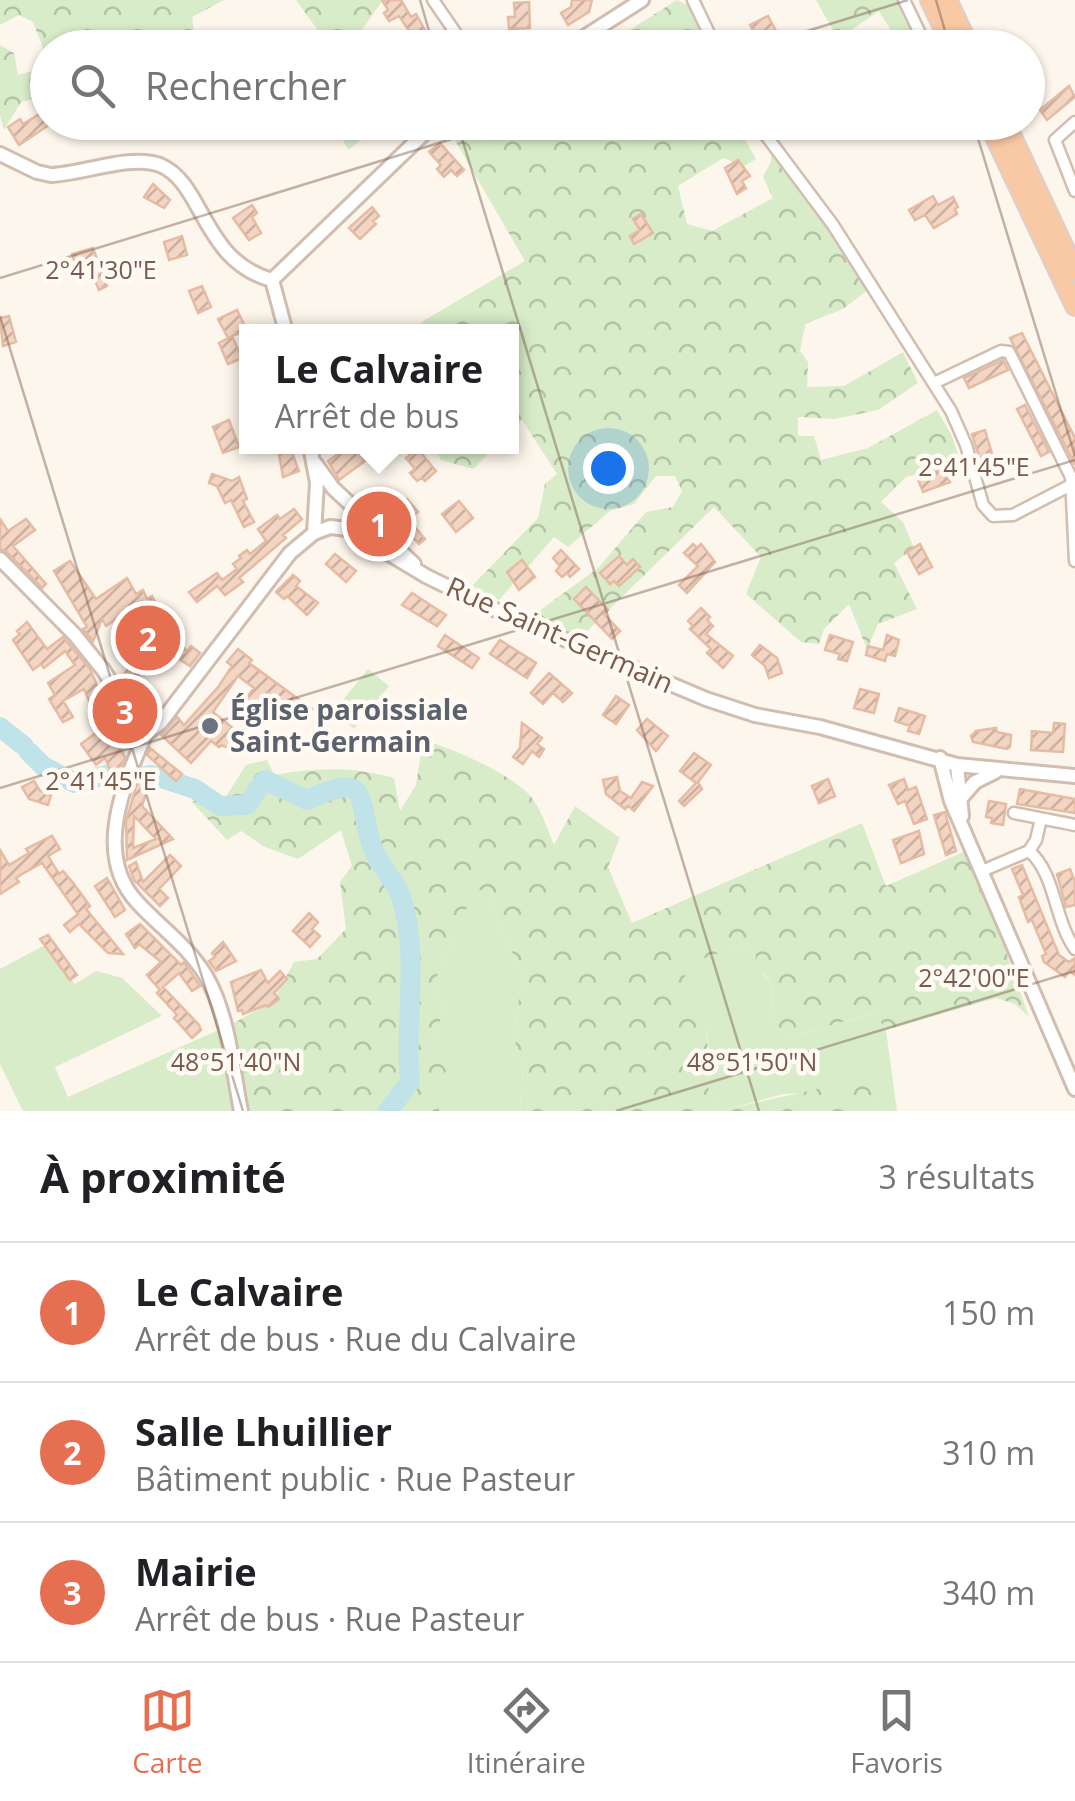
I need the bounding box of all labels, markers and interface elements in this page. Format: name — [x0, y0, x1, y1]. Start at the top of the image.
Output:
search box — [30, 30, 1045, 140]
icon: search — [65, 58, 120, 113]
text: Rechercher — [145, 59, 347, 111]
text: 2°41'30"E — [45, 252, 157, 286]
popup — [239, 324, 519, 454]
text: Le Calvaire — [275, 342, 483, 394]
text: Arrêt de bus — [275, 394, 459, 437]
your location — [583, 443, 634, 494]
text: 2°41'45"E — [918, 449, 1030, 483]
pin: 1 — [346, 486, 412, 562]
street label: Rue Saint-Germain — [441, 567, 680, 701]
pin: 2 — [116, 600, 180, 676]
pin: 3 — [92, 674, 158, 748]
place label: Église paroissiale Saint-Germain — [230, 690, 468, 760]
marker: Église paroissiale Saint-Germain — [199, 715, 221, 737]
text: 2°41'45"E — [45, 763, 157, 797]
text: 2°42'00"E — [918, 960, 1030, 994]
text: 48°51'40"N — [171, 1044, 301, 1078]
text: 48°51'50"N — [687, 1044, 817, 1078]
text: À proximité — [40, 1148, 286, 1205]
text: 3 résultats — [879, 1155, 1035, 1198]
text: Le Calvaire — [135, 1265, 343, 1317]
text: 1 — [63, 1291, 82, 1334]
text: 150 m — [942, 1291, 1035, 1334]
text: Arrêt de bus · Rue du Calvaire — [135, 1317, 577, 1360]
text: Salle Lhuillier — [135, 1405, 392, 1457]
text: 2 — [63, 1431, 82, 1474]
text: 310 m — [942, 1431, 1035, 1474]
text: Bâtiment public · Rue Pasteur — [135, 1457, 575, 1500]
text: Mairie — [135, 1545, 257, 1597]
text: 3 — [63, 1571, 82, 1614]
text: 340 m — [942, 1571, 1035, 1614]
text: Arrêt de bus · Rue Pasteur — [135, 1597, 524, 1640]
tab: Carte — [132, 1683, 203, 1781]
tab: Itinéraire — [467, 1683, 586, 1781]
tab: Favoris — [850, 1683, 943, 1781]

